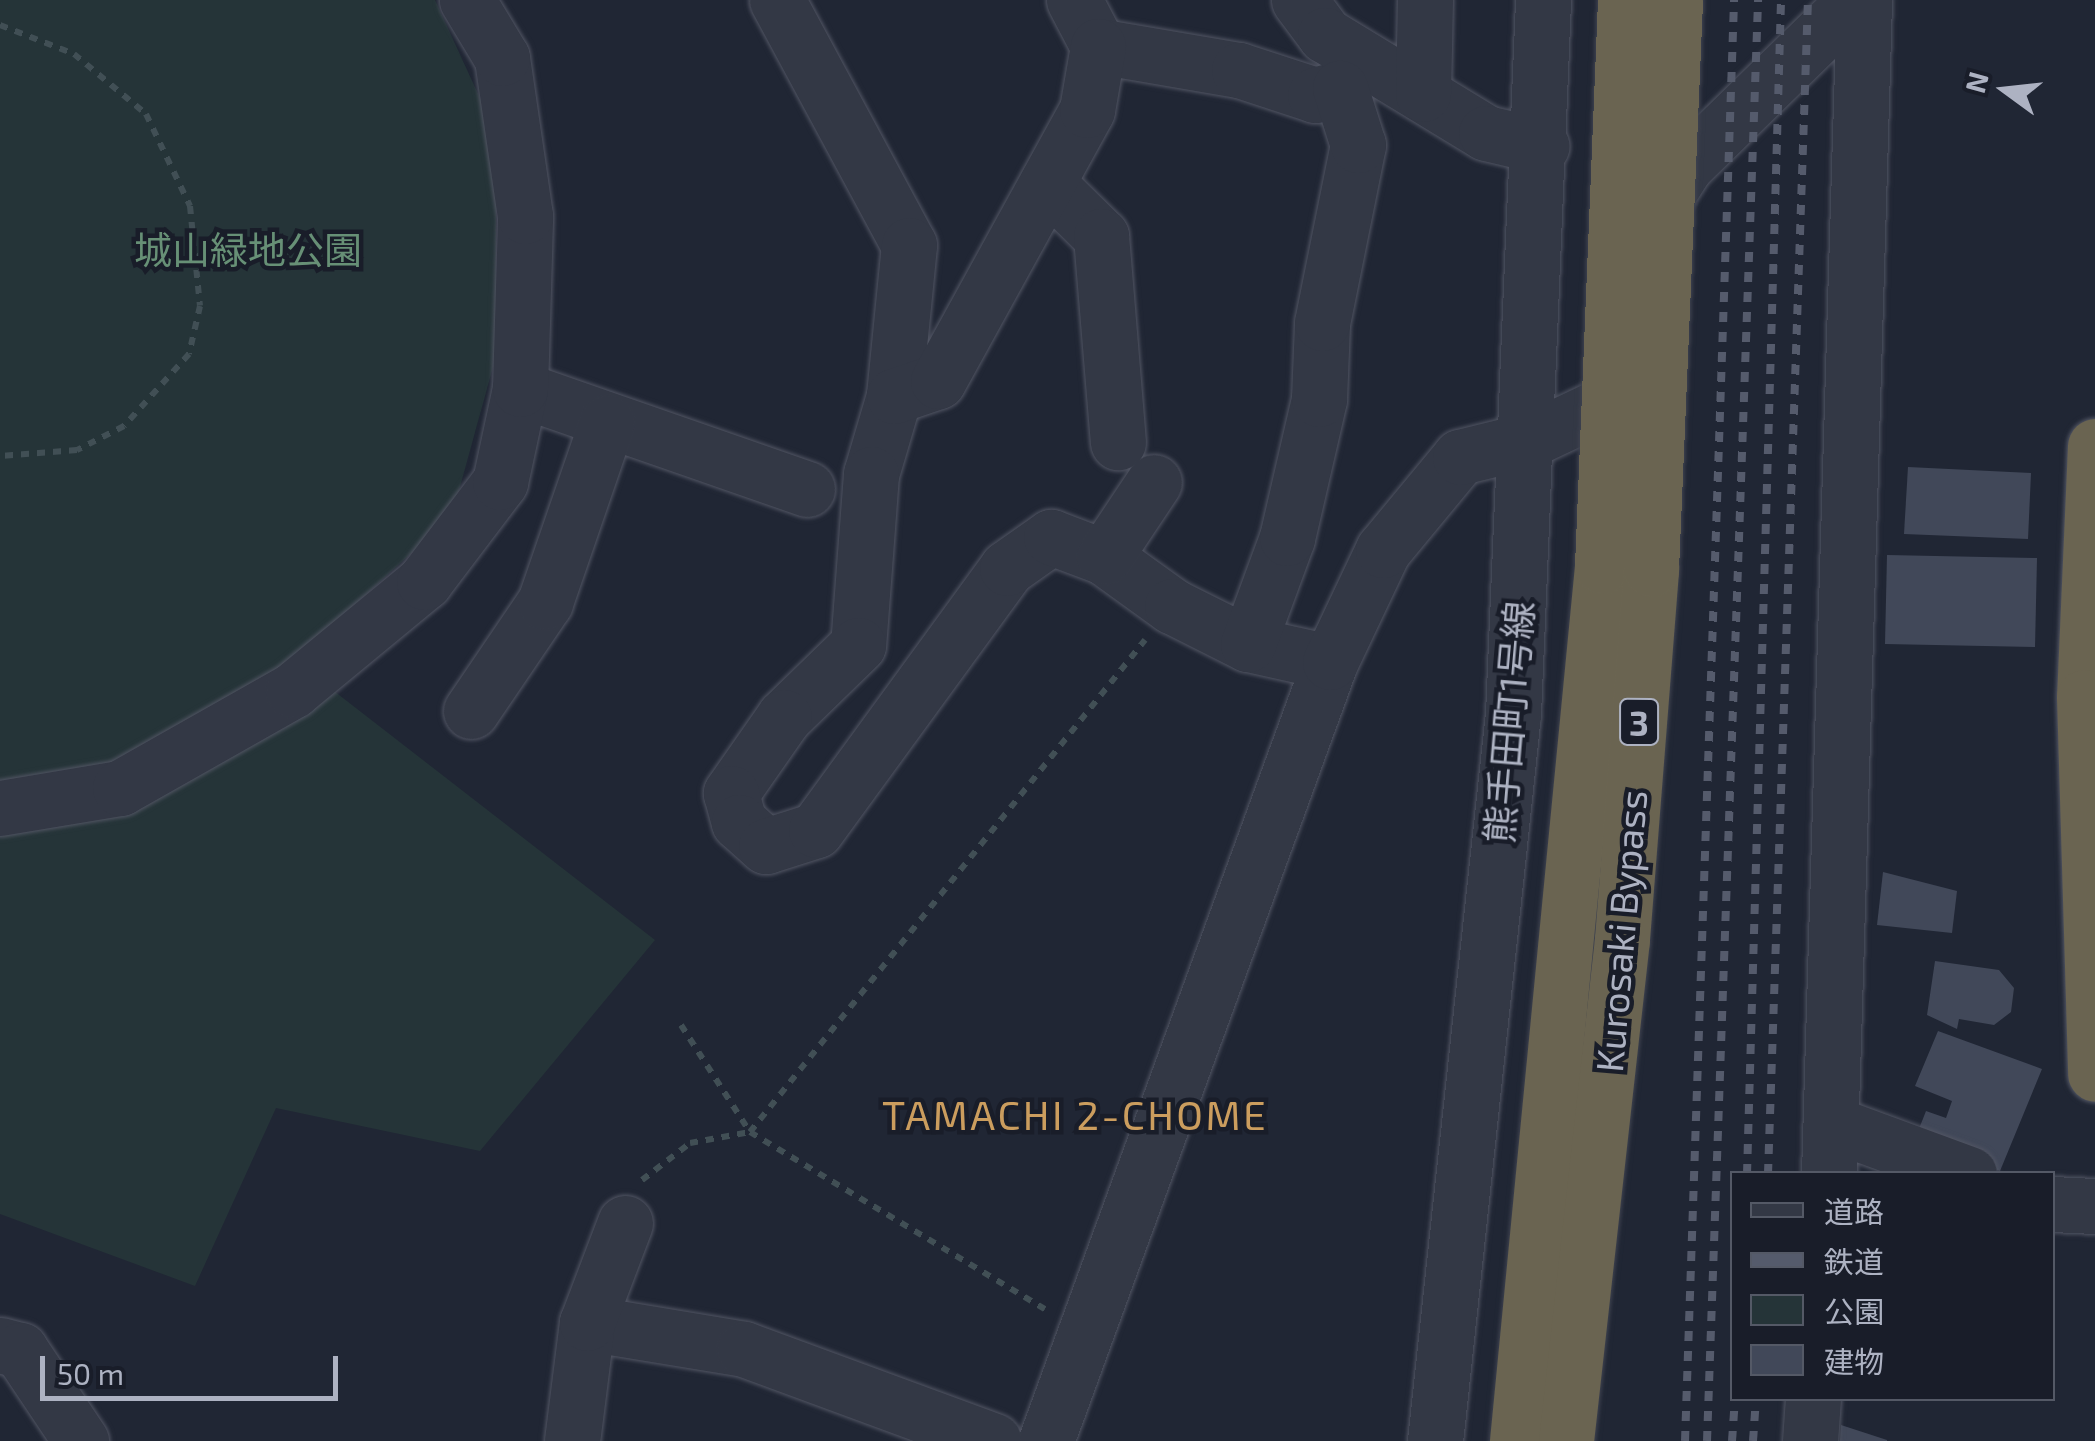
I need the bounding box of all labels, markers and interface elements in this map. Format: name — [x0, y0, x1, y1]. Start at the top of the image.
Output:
north arrow — [1955, 40, 2055, 140]
text: N — [1957, 68, 1995, 96]
park label: 城山緑地公園 — [134, 227, 362, 273]
street label: 熊手田町1号線 — [1476, 599, 1542, 845]
road number: 3 — [1619, 692, 1659, 752]
street label: Kurosaki Bypass — [1586, 788, 1656, 1074]
district label: TAMACHI 2-CHOME — [882, 1090, 1268, 1138]
legend — [1730, 1171, 2055, 1401]
text: 道路 — [1824, 1193, 1884, 1229]
text: 鉄道 — [1824, 1243, 1884, 1279]
text: 公園 — [1824, 1293, 1884, 1329]
scale bar — [45, 1336, 342, 1398]
text: 建物 — [1824, 1343, 1884, 1379]
text: 50 m — [57, 1355, 124, 1391]

